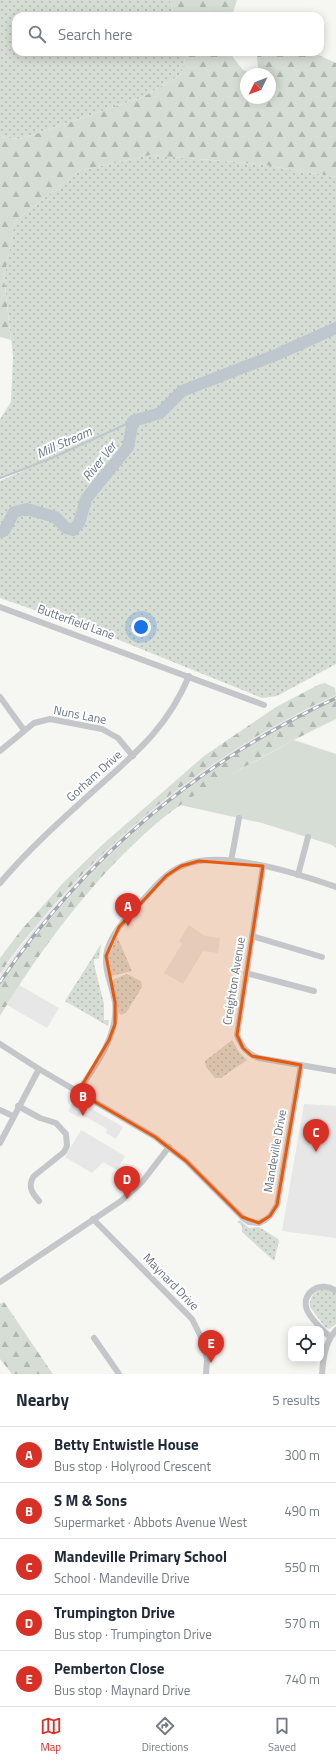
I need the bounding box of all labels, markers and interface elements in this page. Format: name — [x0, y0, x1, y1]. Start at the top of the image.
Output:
search box — [12, 12, 324, 56]
icon: search — [26, 23, 48, 45]
text: Search here — [58, 23, 132, 46]
north arrow — [240, 68, 276, 104]
water label: Mill Stream — [33, 421, 96, 463]
water label: River Ver — [77, 436, 122, 485]
street label: Butterfield Lane — [35, 599, 118, 644]
your location — [131, 617, 151, 637]
street label: Nuns Lane — [52, 700, 108, 729]
street label: Gorham Drive — [62, 745, 126, 806]
pin: A — [115, 893, 141, 926]
street label: Creighton Avenue — [217, 936, 250, 1026]
pin: B — [70, 1083, 96, 1116]
street label: Mandeville Drive — [258, 1108, 291, 1194]
pin: C — [303, 1119, 329, 1152]
pin: D — [114, 1166, 140, 1199]
street label: Maynard Drive — [139, 1249, 204, 1315]
map controls — [288, 1326, 324, 1362]
button: locate — [288, 1326, 324, 1362]
pin: E — [198, 1330, 224, 1363]
text: Nearby — [16, 1387, 69, 1413]
text: 5 results — [272, 1390, 320, 1410]
text: Betty Entwistle House — [54, 1433, 199, 1456]
text: A — [25, 1445, 33, 1465]
text: 300 m — [284, 1445, 320, 1465]
text: Bus stop · Holyrood Crescent — [54, 1456, 211, 1476]
text: S M & Sons — [54, 1489, 127, 1512]
text: B — [25, 1501, 33, 1521]
text: 490 m — [284, 1501, 320, 1521]
text: Supermarket · Abbots Avenue West — [54, 1512, 247, 1532]
text: Mandeville Primary School — [54, 1545, 227, 1568]
text: C — [25, 1557, 33, 1577]
text: 550 m — [284, 1557, 320, 1577]
text: School · Mandeville Drive — [54, 1568, 190, 1588]
text: Trumpington Drive — [54, 1601, 175, 1624]
text: D — [25, 1613, 33, 1633]
text: 570 m — [284, 1613, 320, 1633]
text: Bus stop · Trumpington Drive — [54, 1624, 212, 1644]
text: Pemberton Close — [54, 1657, 164, 1680]
text: E — [25, 1669, 33, 1689]
text: 740 m — [284, 1669, 320, 1689]
text: Bus stop · Maynard Drive — [54, 1680, 190, 1700]
tab: Map — [40, 1715, 62, 1755]
tab: Directions — [142, 1715, 188, 1755]
tab: Saved — [268, 1715, 296, 1755]

